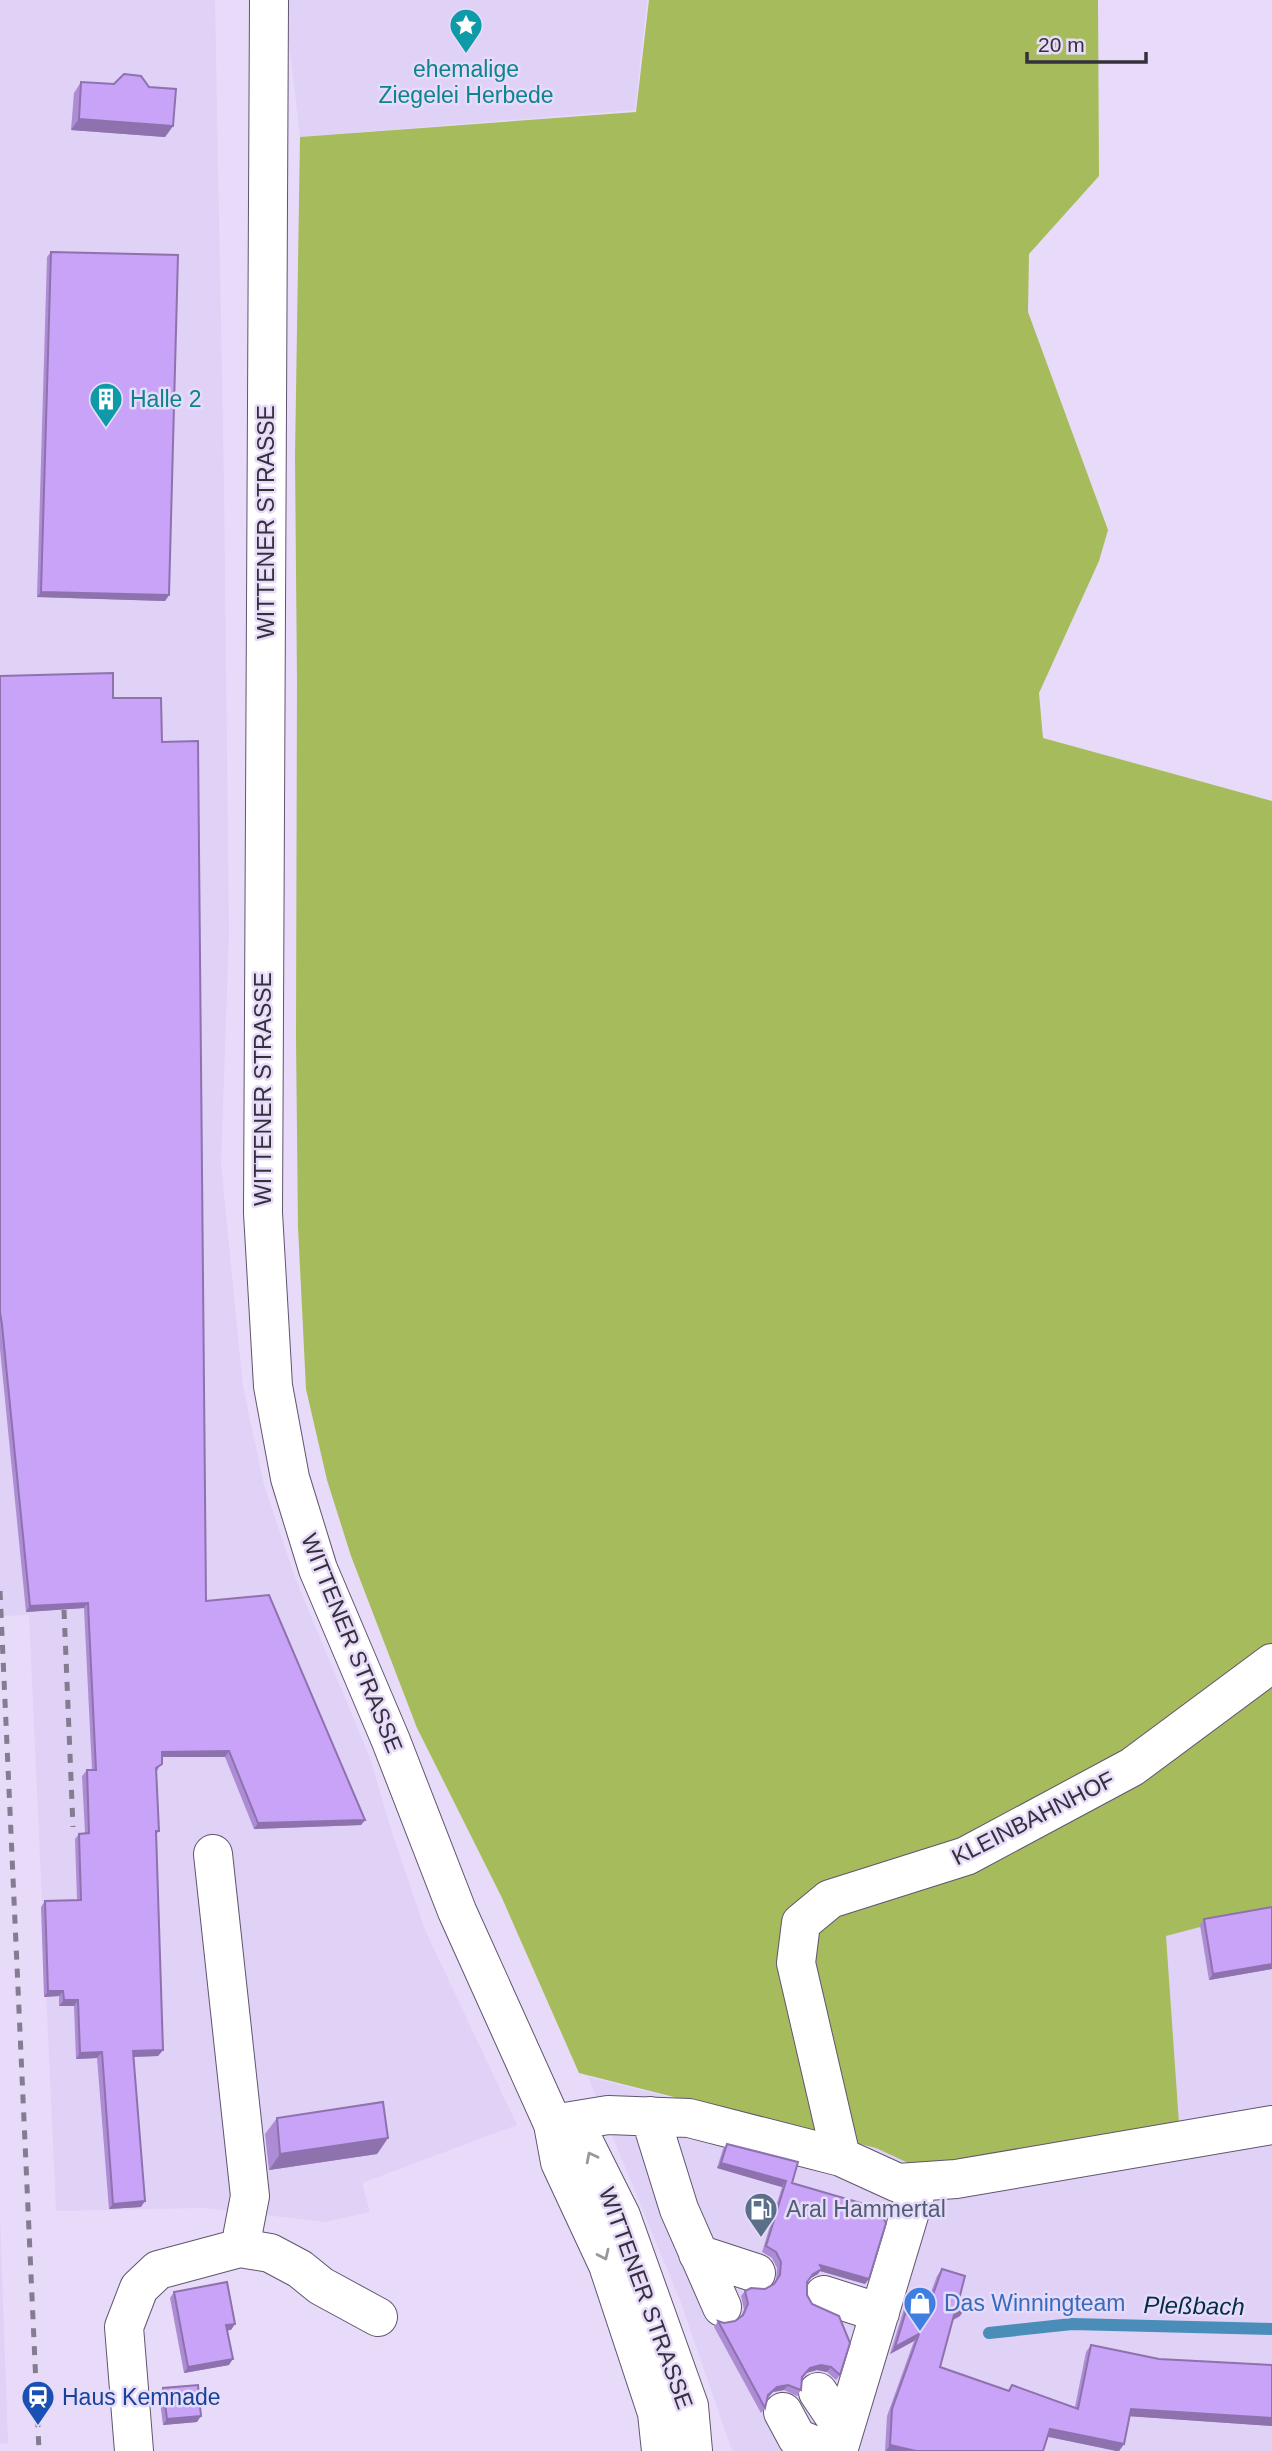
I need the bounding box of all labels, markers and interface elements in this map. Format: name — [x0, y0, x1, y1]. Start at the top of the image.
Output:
place icon: ehemalige Ziegelei Herbede — [447, 6, 485, 55]
scale bar — [1027, 21, 1146, 65]
text: 20 m — [1038, 33, 1085, 56]
place label: ehemalige Ziegelei Herbede — [378, 56, 554, 108]
building icon: Halle 2 — [87, 380, 125, 429]
place label: Halle 2 — [130, 386, 202, 412]
street label: WITTENER STRASSE — [253, 405, 279, 639]
street label: WITTENER STRASSE — [250, 972, 276, 1206]
street label: WITTENER STRASSE — [296, 1530, 408, 1756]
street label: KLEINBAHNHOF — [947, 1766, 1119, 1870]
one-way arrow — [586, 2152, 600, 2164]
street label: WITTENER STRASSE — [594, 2184, 698, 2412]
fuel station icon: Aral Hammertal — [742, 2190, 780, 2239]
place label: Aral Hammertal — [786, 2196, 946, 2222]
one-way arrow — [595, 2248, 609, 2260]
shop icon: Das Winningteam — [901, 2284, 939, 2333]
place label: Das Winningteam — [944, 2290, 1126, 2316]
water label: Pleßbach — [1143, 2291, 1245, 2320]
station icon: Haus Kemnade — [19, 2378, 57, 2427]
place label: Haus Kemnade — [62, 2384, 221, 2410]

